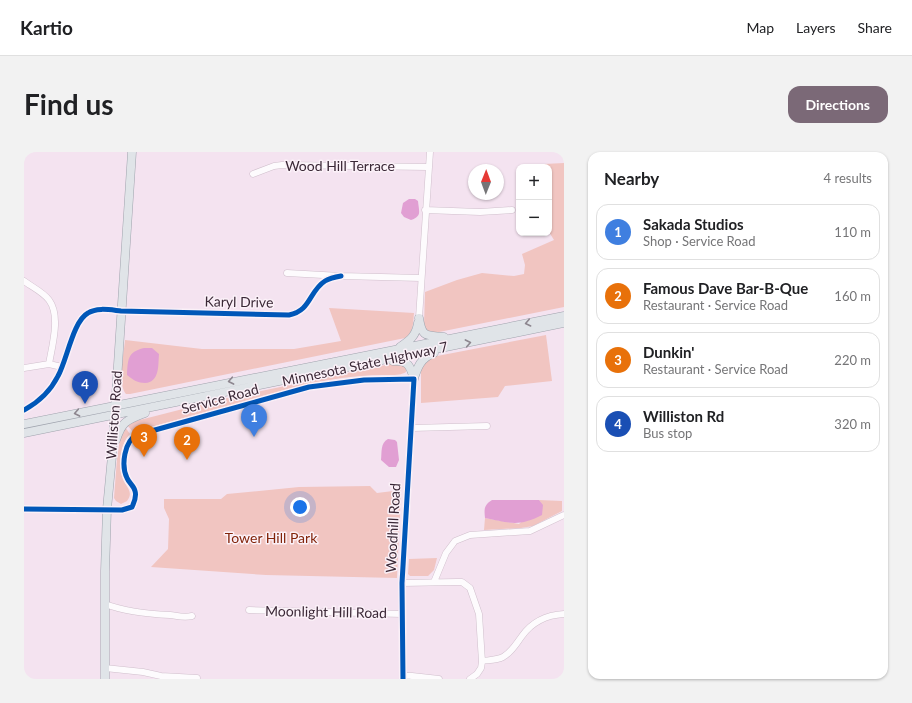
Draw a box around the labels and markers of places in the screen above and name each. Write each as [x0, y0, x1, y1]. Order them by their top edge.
pin: 4 [72, 371, 98, 404]
pin: 1 [241, 404, 267, 437]
pin: 3 [131, 424, 157, 457]
pin: 2 [174, 427, 200, 460]

